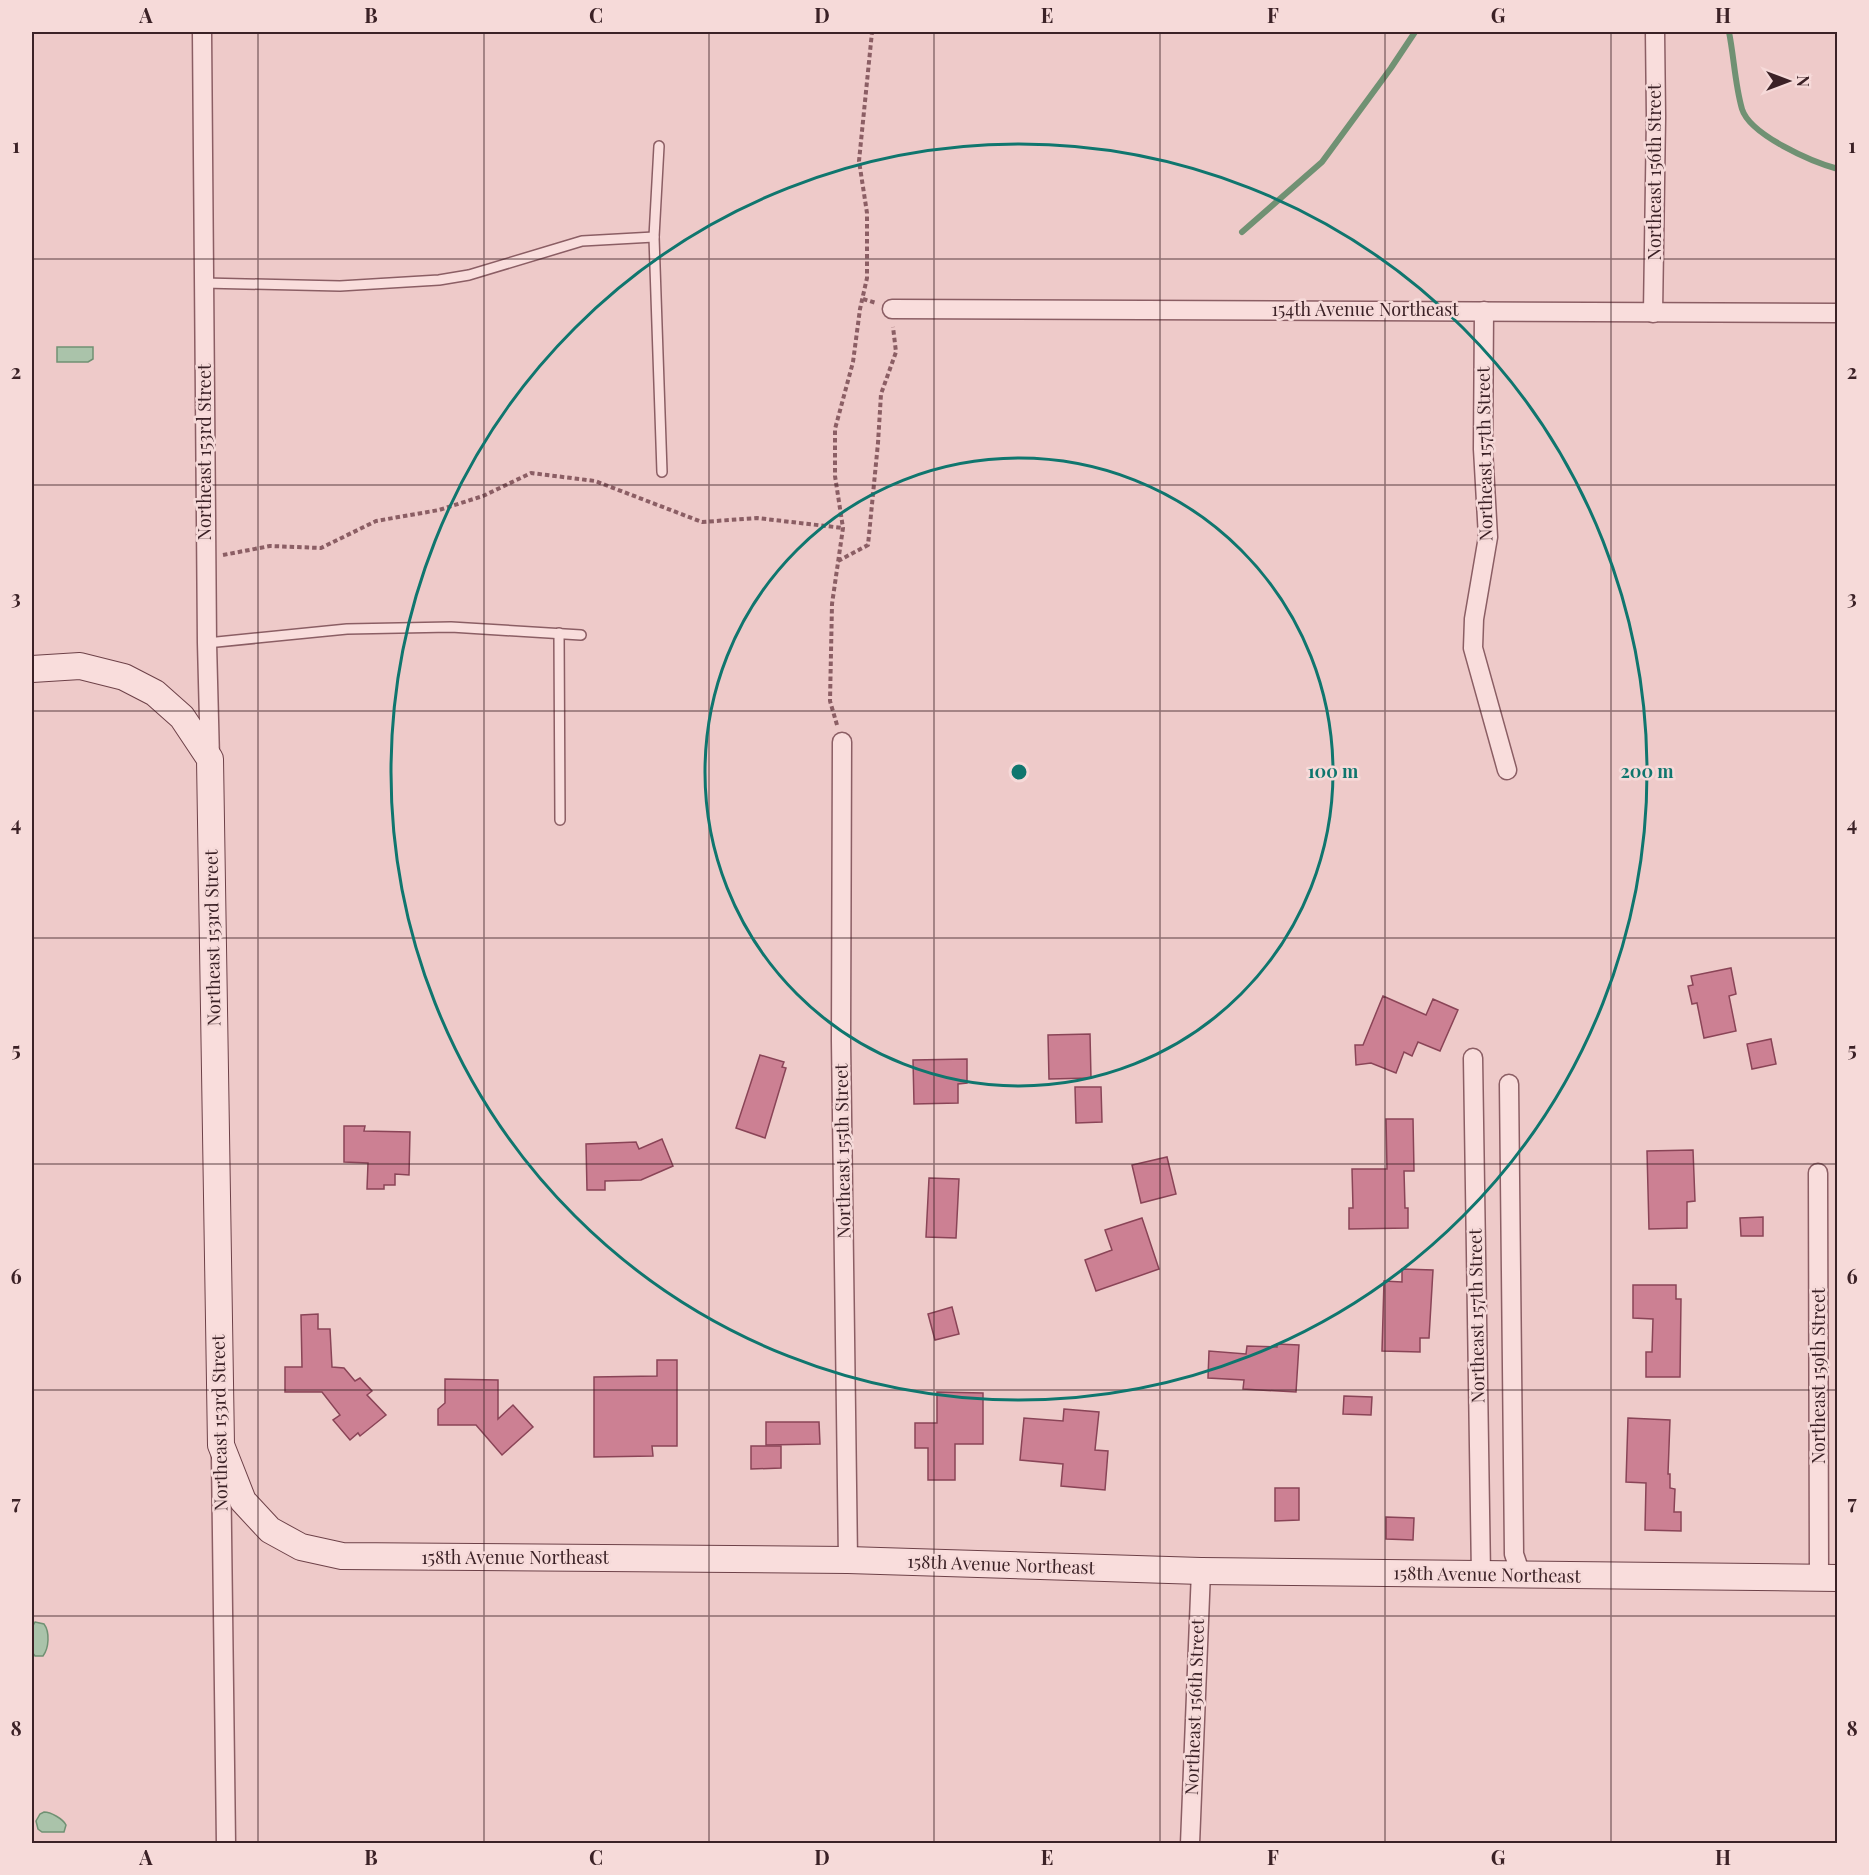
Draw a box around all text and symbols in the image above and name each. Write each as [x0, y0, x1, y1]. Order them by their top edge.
text: A [138, 1, 153, 28]
text: B [364, 1, 378, 28]
text: C [589, 1, 603, 28]
text: D [814, 1, 830, 28]
text: E [1041, 1, 1053, 28]
text: F [1267, 1, 1279, 28]
text: G [1491, 1, 1506, 28]
text: H [1715, 1, 1731, 28]
north arrow [1758, 51, 1818, 111]
text: N [1793, 75, 1814, 87]
street label: Northeast 156th Street [1642, 83, 1666, 260]
text: 1 [12, 131, 20, 158]
text: 1 [1848, 131, 1856, 158]
street label: 154th Avenue Northeast [1271, 297, 1459, 321]
text: 2 [11, 357, 21, 384]
text: 2 [1847, 357, 1857, 384]
street label: Northeast 153rd Street [192, 363, 216, 540]
street label: Northeast 157th Street [1470, 366, 1498, 542]
text: 3 [11, 583, 21, 610]
text: 3 [1847, 583, 1857, 610]
text: 100 m [1308, 759, 1359, 783]
text: 200 m [1620, 759, 1674, 783]
centre of rings [1009, 762, 1029, 782]
text: 4 [11, 809, 21, 836]
text: 4 [1847, 809, 1857, 836]
street label: Northeast 153rd Street [198, 849, 226, 1027]
text: 5 [11, 1035, 21, 1062]
text: 5 [1847, 1035, 1857, 1062]
street label: Northeast 155th Street [828, 1063, 856, 1239]
street label: Northeast 157th Street [1462, 1228, 1490, 1404]
text: 6 [10, 1262, 22, 1289]
text: 6 [1846, 1262, 1858, 1289]
street label: Northeast 159th Street [1806, 1287, 1830, 1464]
street label: Northeast 153rd Street [205, 1334, 233, 1512]
text: 7 [11, 1488, 21, 1515]
text: 7 [1847, 1488, 1857, 1515]
street label: 158th Avenue Northeast [421, 1545, 609, 1569]
street label: 158th Avenue Northeast [907, 1549, 1096, 1579]
street label: 158th Avenue Northeast [1393, 1560, 1582, 1588]
street label: Northeast 156th Street [1179, 1618, 1209, 1796]
text: 8 [10, 1714, 22, 1741]
text: 8 [1846, 1714, 1858, 1741]
text: A [138, 1843, 153, 1870]
text: B [364, 1843, 378, 1870]
text: C [589, 1843, 603, 1870]
text: D [814, 1843, 830, 1870]
text: E [1041, 1843, 1053, 1870]
text: F [1267, 1843, 1279, 1870]
text: G [1491, 1843, 1506, 1870]
text: H [1715, 1843, 1731, 1870]

